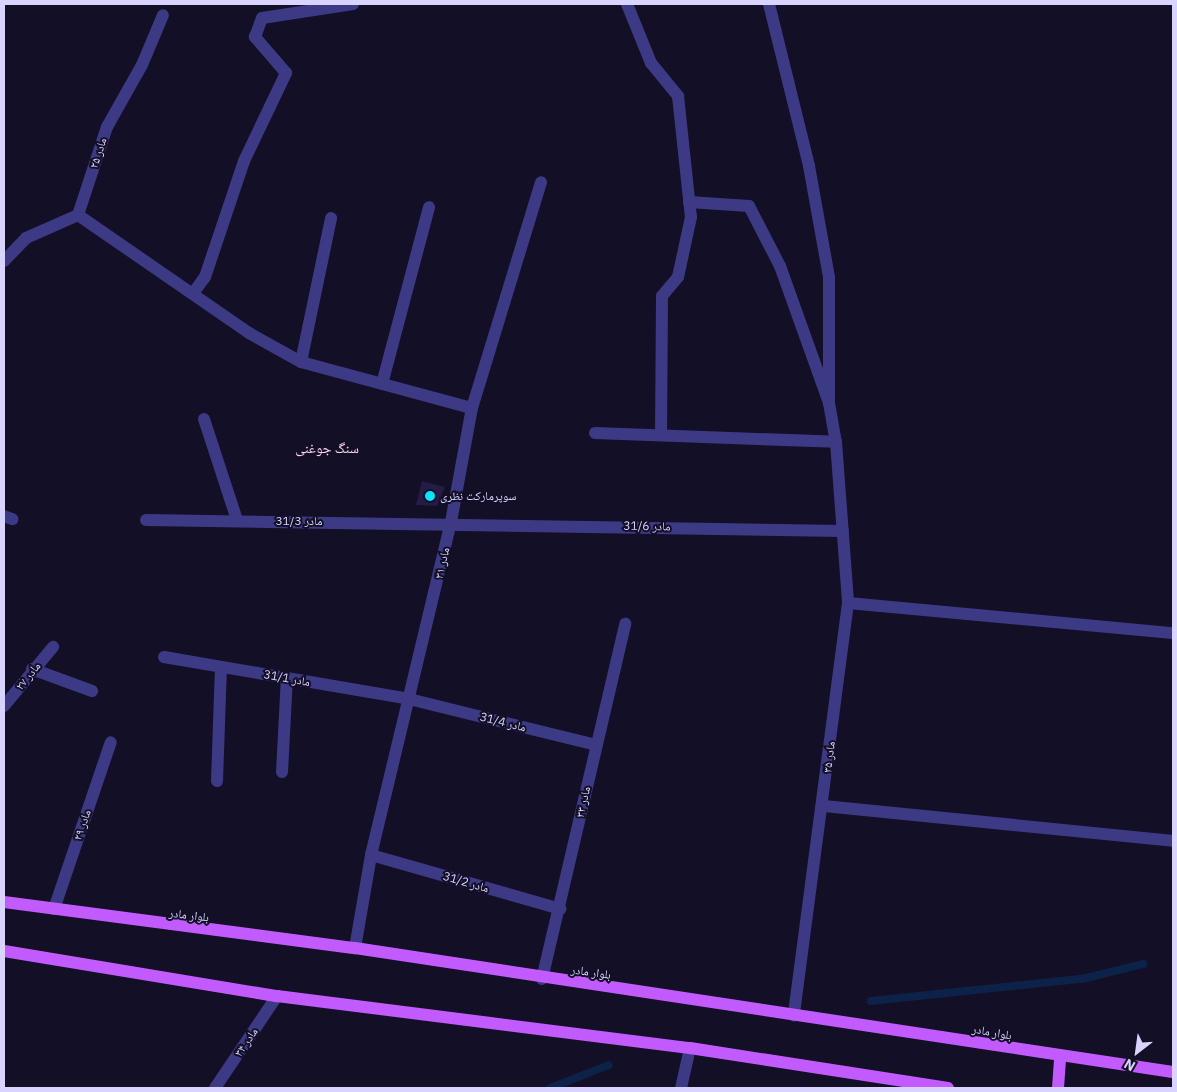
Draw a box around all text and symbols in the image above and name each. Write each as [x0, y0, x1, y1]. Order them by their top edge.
street label: مادر ۲۵ [86, 136, 110, 170]
district label: سنگ جوغنی [295, 440, 359, 456]
place label: سوپرمارکت نظری [440, 489, 516, 503]
marker: سوپرمارکت نظری [424, 490, 436, 502]
street label: مادر 31/3 [275, 514, 323, 528]
street label: مادر 31/6 [623, 518, 671, 534]
street label: مادر ۳۱ [431, 546, 453, 580]
street label: مادر ۲۷ [12, 659, 44, 693]
street label: مادر 31/1 [263, 667, 311, 689]
street label: مادر 31/4 [478, 709, 528, 735]
street label: مادر ۳۵ [820, 740, 838, 774]
street label: مادر ۳۳ [573, 785, 593, 819]
street label: مادر ۲۹ [70, 808, 94, 842]
street label: مادر 31/2 [441, 869, 491, 895]
street label: بلوار مادر [168, 905, 210, 925]
street label: بلوار مادر [570, 962, 612, 982]
street label: بلوار مادر [971, 1021, 1013, 1043]
street label: مادر ۳۴ [231, 1025, 261, 1059]
north arrow [1112, 1027, 1162, 1077]
text: N [1121, 1055, 1138, 1075]

